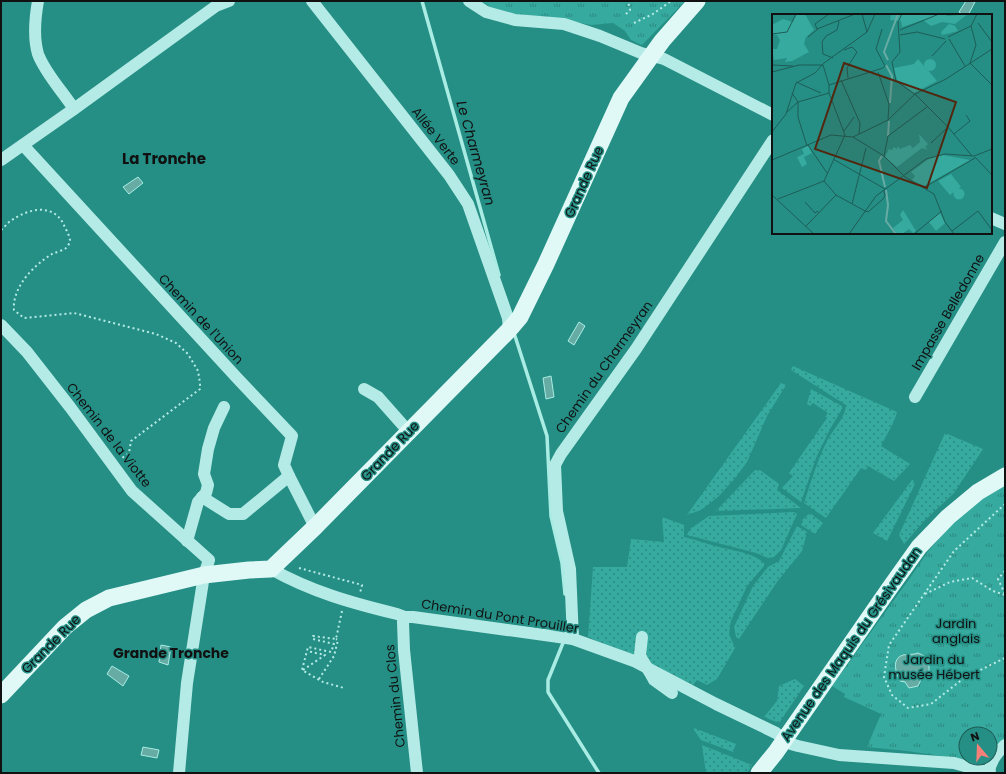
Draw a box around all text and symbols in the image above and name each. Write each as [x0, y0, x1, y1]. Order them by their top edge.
inset map [772, 14, 992, 234]
water label: Le Charmeyran [452, 98, 501, 208]
street label: Allée Verte [407, 103, 465, 169]
street label: Grande Rue [560, 143, 608, 221]
district label: La Tronche [122, 148, 206, 169]
street label: Impasse Belledonne [907, 250, 989, 374]
street label: Chemin de l'Union [154, 270, 248, 368]
street label: Chemin du Charmeyran [551, 297, 657, 437]
street label: Chemin de la Viotte [62, 379, 156, 491]
street label: Grande Rue [357, 417, 423, 485]
street label: Avenue des Maquis du Grésivaudan [776, 543, 926, 745]
street label: Chemin du Pont Prouiller [420, 594, 580, 638]
street label: Grande Rue [17, 610, 85, 678]
park label: Jardin anglais [932, 614, 980, 648]
district label: Grande Tronche [113, 643, 229, 663]
street label: Chemin du Clos [380, 643, 410, 749]
park label: Jardin du musée Hébert [888, 650, 980, 684]
north arrow [958, 726, 998, 766]
text: N [968, 728, 981, 745]

